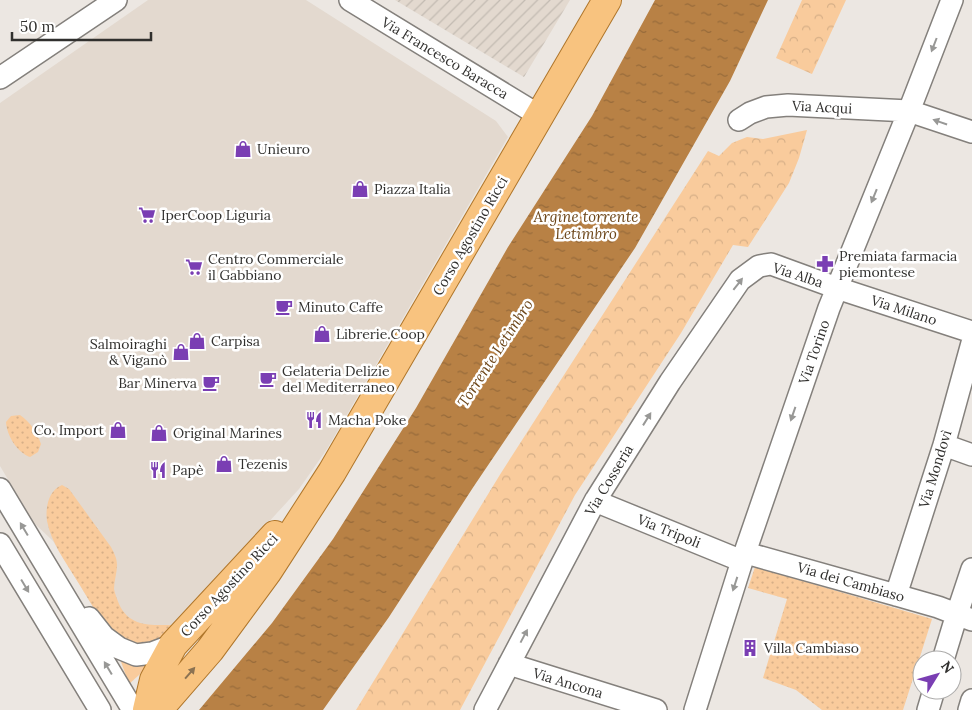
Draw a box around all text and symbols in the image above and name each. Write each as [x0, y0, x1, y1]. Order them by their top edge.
scale bar [12, 10, 151, 42]
street label: Via Francesco Baracca [377, 12, 512, 103]
text: 50 m [20, 17, 55, 36]
one-way arrow [930, 38, 937, 53]
street label: Via Acqui [790, 96, 853, 118]
one-way arrow [933, 117, 948, 125]
shop icon: Unieuro [233, 139, 253, 159]
place label: Unieuro [257, 140, 310, 158]
street label: Corso Agostino Ricci [429, 173, 512, 299]
shop icon: Piazza Italia [350, 179, 370, 199]
place label: Piazza Italia [374, 180, 451, 198]
one-way arrow [870, 189, 877, 204]
supermarket icon: IperCoop Liguria [137, 205, 157, 225]
place label: IperCoop Liguria [161, 206, 271, 224]
water label: Argine torrente Letimbro [533, 207, 638, 243]
place label: Premiata farmacia piemontese [839, 247, 957, 281]
place label: Centro Commerciale il Gabbiano [208, 250, 344, 284]
pharmacy icon: Premiata farmacia piemontese [815, 254, 835, 274]
supermarket icon: Centro Commerciale il Gabbiano [184, 257, 204, 277]
street label: Via Alba [770, 258, 825, 292]
one-way arrow [733, 277, 743, 291]
street label: Via Milano [868, 291, 939, 329]
water label: Torrente Letimbro [453, 295, 537, 410]
cafe icon: Minuto Caffe [274, 297, 294, 317]
place label: Minuto Caffe [298, 298, 383, 316]
street label: Via Torino [794, 317, 833, 388]
shop icon: Librerie.Coop [312, 324, 332, 344]
place label: Librerie.Coop [336, 325, 425, 343]
shop icon: Carpisa [187, 331, 207, 351]
place label: Carpisa [211, 332, 260, 350]
place label: Salmoiraghi & Viganò [90, 335, 167, 369]
shop icon: Salmoiraghi & Viganò [171, 342, 191, 362]
place label: Gelateria Delizie del Mediterraneo [282, 362, 395, 396]
cafe icon: Gelateria Delizie del Mediterraneo [258, 369, 278, 389]
cafe icon: Bar Minerva [201, 373, 221, 393]
place label: Bar Minerva [118, 374, 197, 392]
one-way arrow [788, 407, 796, 422]
restaurant icon: Macha Poke [304, 410, 324, 430]
place label: Macha Poke [328, 411, 407, 429]
one-way arrow [642, 412, 652, 425]
shop icon: Co. Import [108, 420, 128, 440]
place label: Co. Import [34, 421, 105, 439]
shop icon: Original Marines [149, 423, 169, 443]
place label: Original Marines [173, 424, 282, 442]
street label: Via Mondovì [914, 428, 955, 511]
street label: Via Cosseria [580, 441, 637, 520]
shop icon: Tezenis [214, 454, 234, 474]
place label: Tezenis [238, 455, 287, 473]
restaurant icon: Papè [148, 460, 168, 480]
place label: Papè [172, 461, 204, 479]
street label: Via Tripoli [634, 510, 703, 552]
one-way arrow [19, 523, 28, 536]
street label: Corso Agostino Ricci [176, 530, 282, 640]
street label: Via dei Cambiaso [794, 558, 907, 606]
one-way arrow [730, 577, 738, 592]
one-way arrow [21, 579, 30, 592]
one-way arrow [519, 629, 528, 643]
building icon: Villa Cambiaso [740, 638, 760, 658]
place label: Villa Cambiaso [763, 639, 859, 657]
north arrow [912, 650, 962, 700]
text: N [937, 657, 958, 677]
one-way arrow [103, 662, 112, 675]
street label: Via Ancona [530, 664, 605, 702]
one-way arrow [184, 667, 195, 680]

